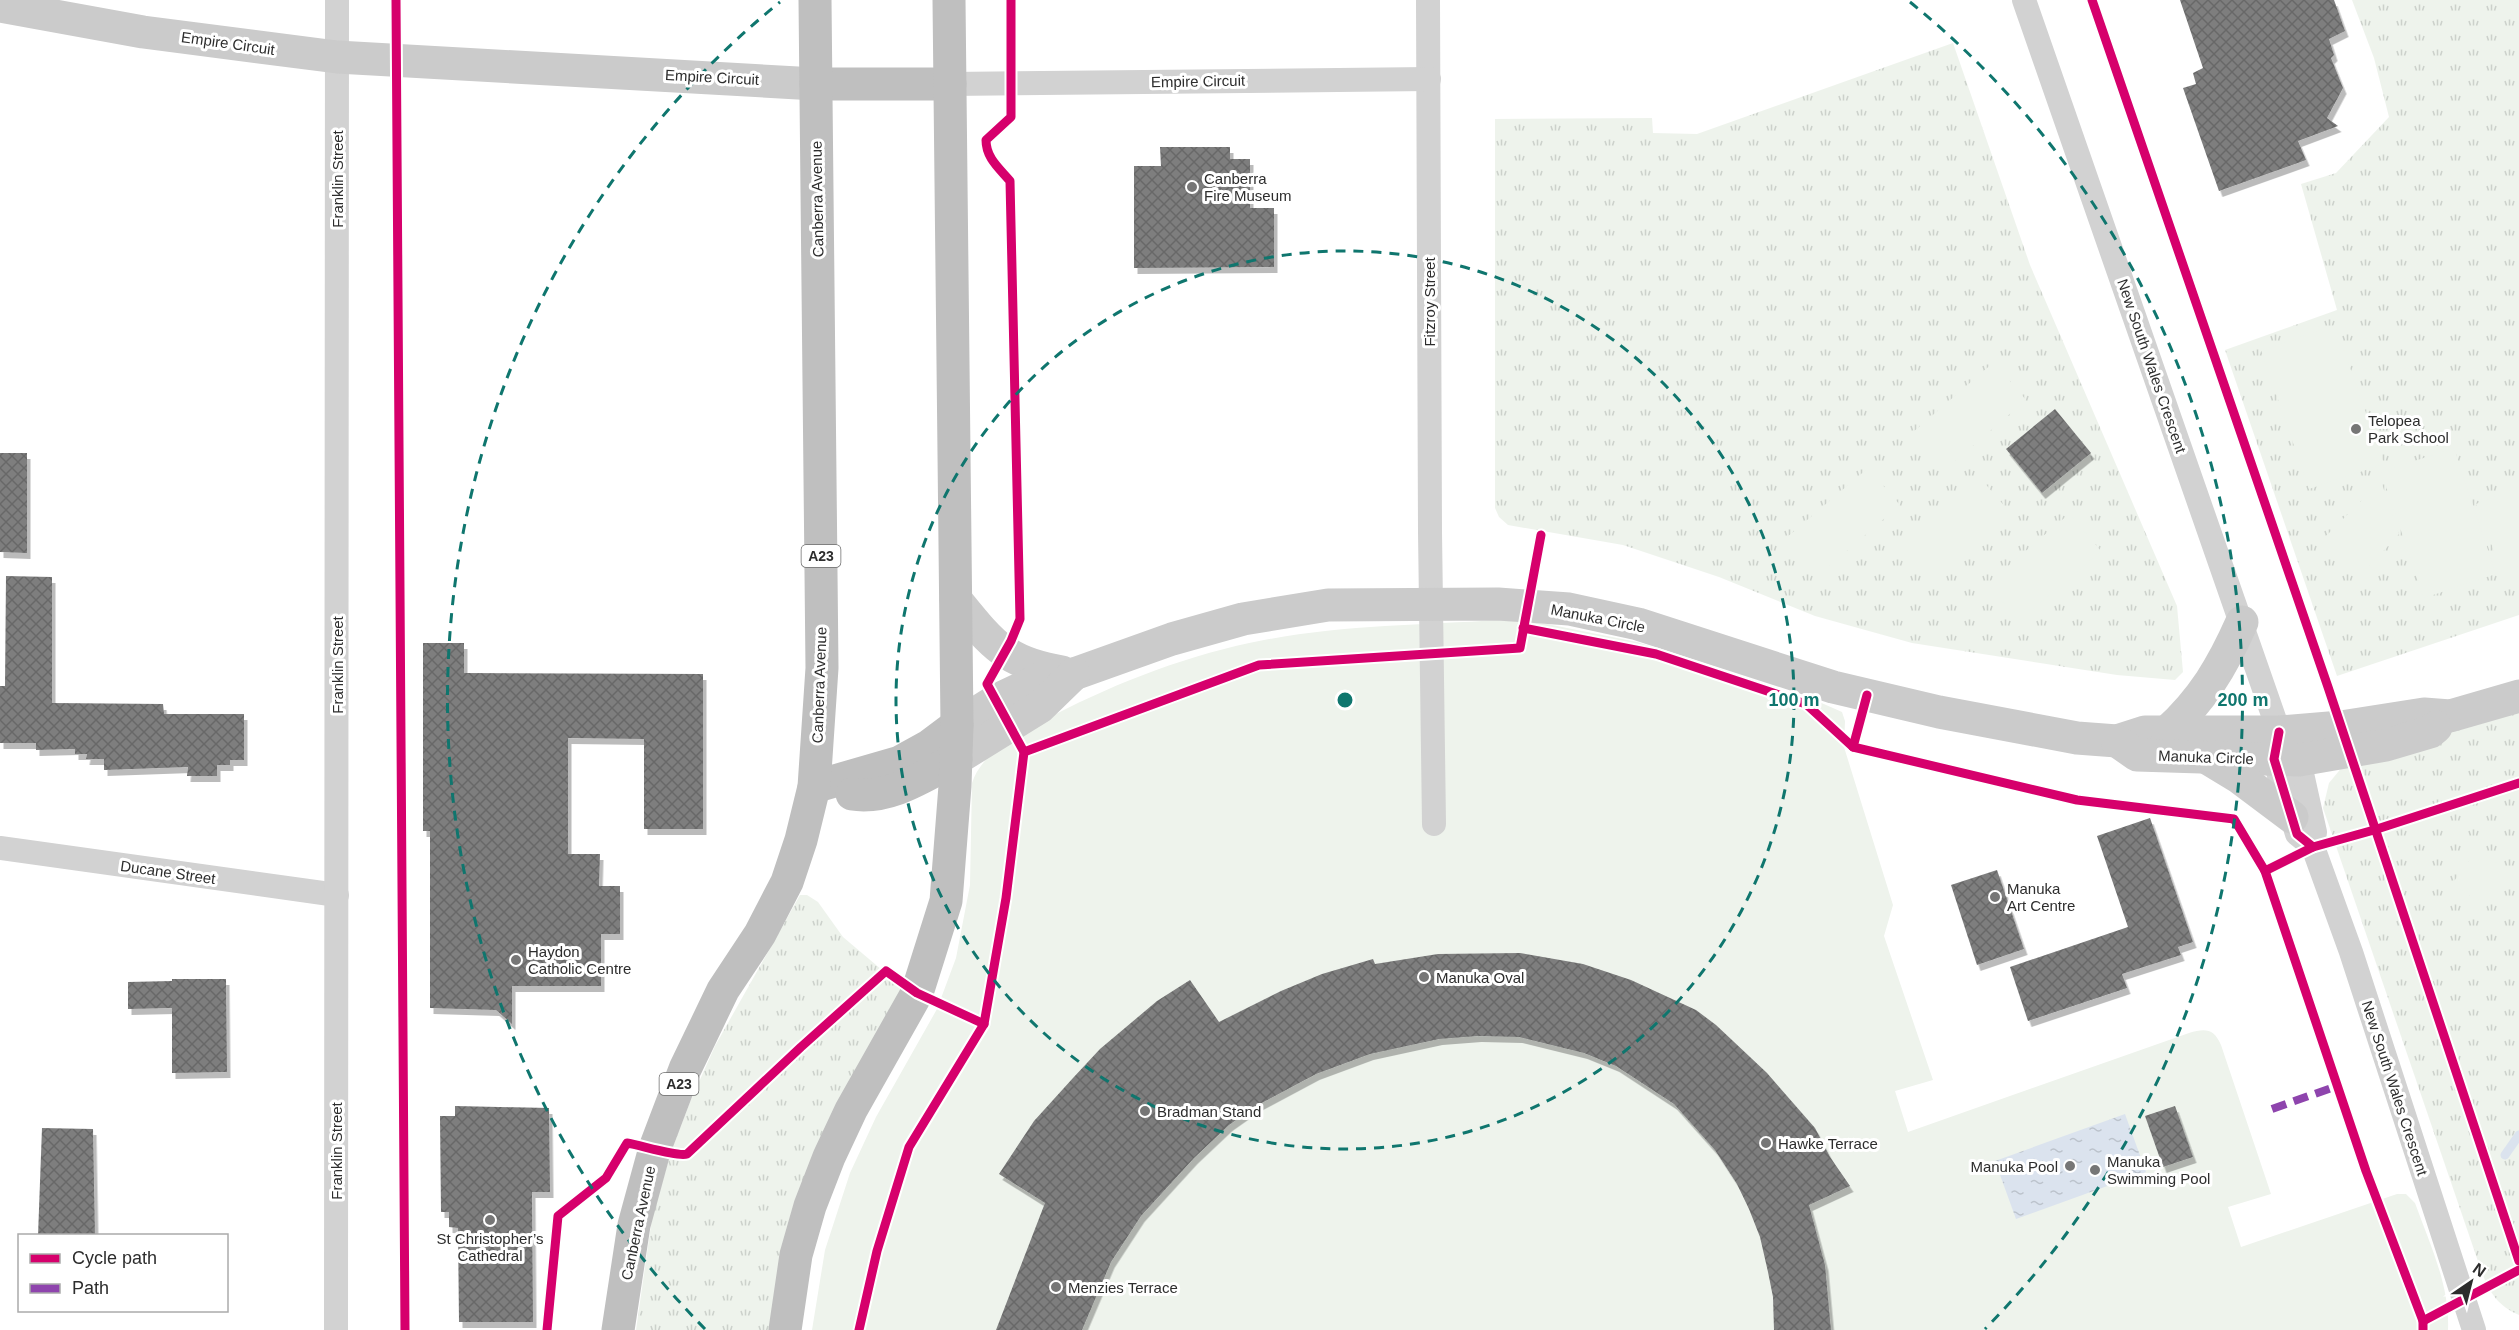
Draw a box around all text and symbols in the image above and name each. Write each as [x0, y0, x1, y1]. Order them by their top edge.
street label: Empire Circuit [180, 28, 277, 58]
street label: Empire Circuit [665, 66, 760, 88]
street label: Empire Circuit [1151, 72, 1246, 90]
street label: Franklin Street [329, 129, 346, 228]
street label: Canberra Avenue [807, 141, 827, 257]
place label: Canberra Fire Museum [1204, 170, 1292, 204]
marker: Canberra Fire Museum [1185, 180, 1199, 194]
street label: Fitzroy Street [1421, 257, 1438, 347]
street label: New South Wales Crescent [2114, 277, 2190, 456]
place label: Telopea Park School [2368, 412, 2449, 446]
marker: Telopea Park School [2349, 422, 2363, 436]
road number: A23 [802, 545, 840, 567]
street label: Manuka Circle [1549, 601, 1647, 635]
street label: Franklin Street [329, 615, 346, 714]
street label: Canberra Avenue [808, 626, 830, 744]
centre of rings [1335, 690, 1355, 710]
text: 100 m [1768, 690, 1820, 710]
text: 200 m [2217, 690, 2269, 710]
street label: Manuka Circle [2158, 747, 2254, 767]
street label: Ducane Street [119, 857, 217, 887]
place label: Manuka Art Centre [2007, 880, 2075, 914]
marker: Manuka Art Centre [1988, 890, 2002, 904]
place label: Haydon Catholic Centre [528, 943, 631, 977]
marker: Haydon Catholic Centre [509, 953, 523, 967]
place label: Manuka Oval [1436, 969, 1524, 986]
marker: Manuka Oval [1417, 970, 1431, 984]
street label: New South Wales Crescent [2359, 998, 2432, 1178]
road number: A23 [660, 1073, 698, 1095]
street label: Franklin Street [328, 1101, 345, 1200]
place label: Bradman Stand [1157, 1103, 1261, 1120]
marker: Bradman Stand [1138, 1104, 1152, 1118]
place label: Hawke Terrace [1778, 1135, 1878, 1152]
marker: Hawke Terrace [1759, 1136, 1773, 1150]
place label: Manuka Swimming Pool [2107, 1153, 2210, 1187]
place label: Manuka Pool [1970, 1158, 2058, 1175]
marker: Manuka Pool [2063, 1159, 2077, 1173]
marker: Manuka Swimming Pool [2088, 1163, 2102, 1177]
street label: Canberra Avenue [618, 1164, 658, 1282]
marker: St Christopher’s Cathedral [483, 1213, 497, 1227]
place label: St Christopher’s Cathedral [437, 1230, 544, 1264]
legend [18, 1234, 228, 1312]
text: Cycle path [72, 1248, 157, 1268]
north arrow [2441, 1252, 2501, 1312]
text: N [2470, 1260, 2489, 1280]
text: Path [72, 1278, 109, 1298]
place label: Menzies Terrace [1068, 1279, 1178, 1296]
marker: Menzies Terrace [1049, 1280, 1063, 1294]

